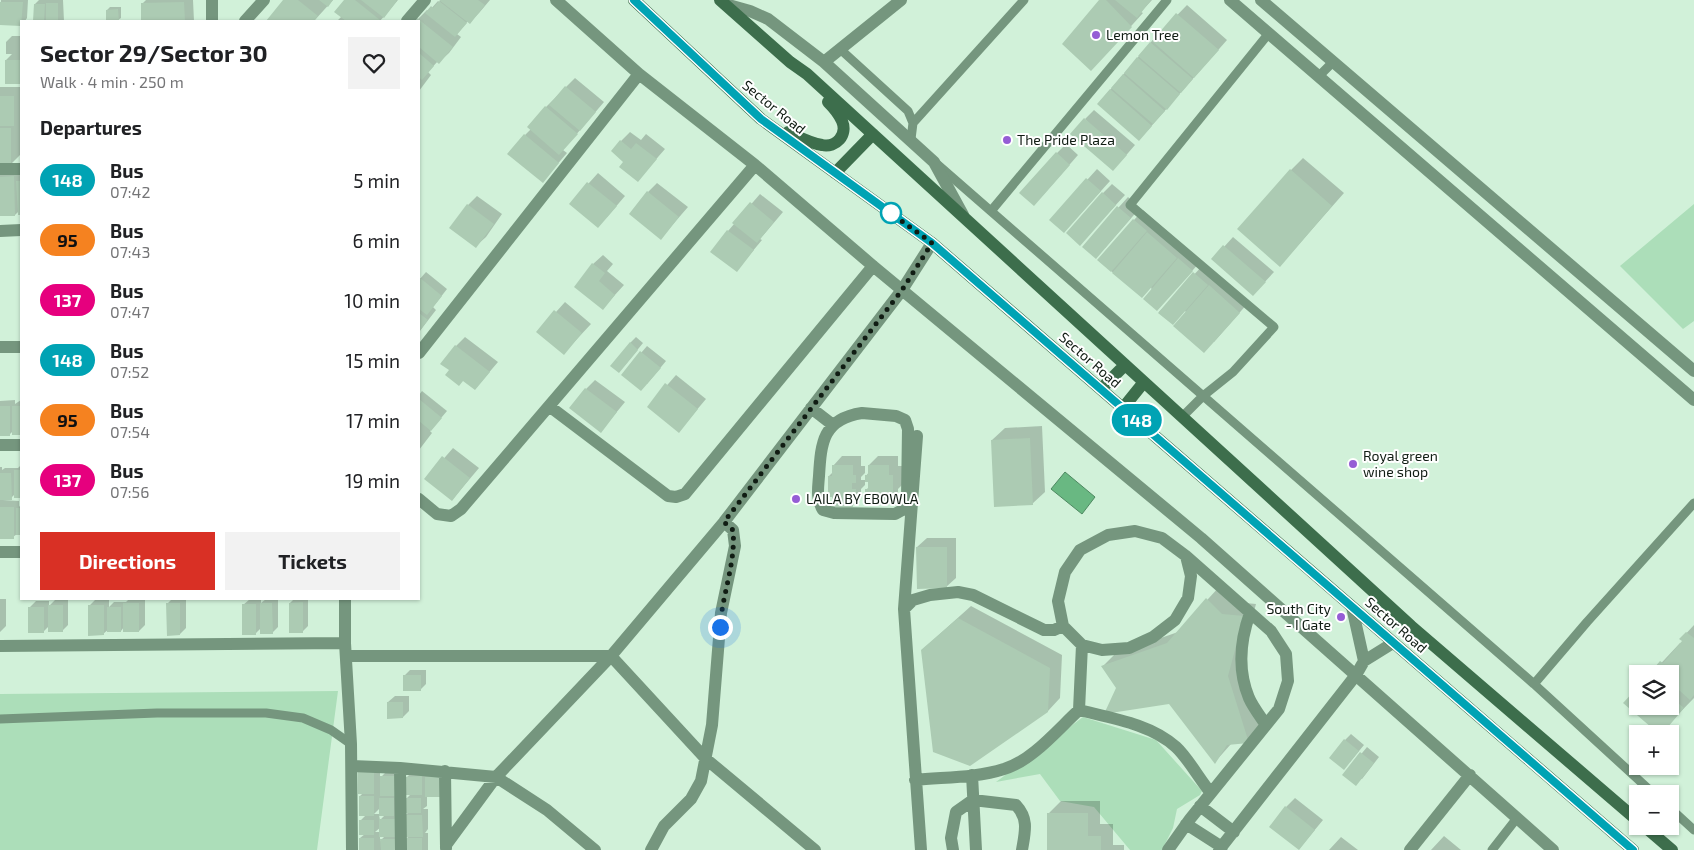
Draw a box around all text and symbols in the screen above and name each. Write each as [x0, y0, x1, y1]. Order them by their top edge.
place label: Lemon Tree [1106, 26, 1179, 43]
marker: Lemon Tree [1090, 29, 1102, 41]
button: heart [348, 37, 400, 89]
text: Sector 29/Sector 30 [40, 38, 268, 67]
text: Walk · 4 min · 250 m [40, 72, 184, 91]
street label: Sector Road [739, 76, 809, 137]
text: Departures [40, 116, 142, 139]
place label: The Pride Plaza [1017, 131, 1115, 148]
marker: The Pride Plaza [1001, 134, 1013, 146]
text: Bus [110, 159, 144, 182]
text: 148 [52, 169, 83, 191]
text: 5 min [353, 169, 400, 192]
text: 07:42 [110, 182, 150, 201]
unlabelled marker [880, 202, 902, 224]
text: Bus [110, 219, 144, 242]
text: 95 [57, 229, 78, 251]
text: 6 min [352, 229, 400, 252]
text: 07:43 [110, 242, 150, 261]
text: Bus [110, 279, 144, 302]
text: 137 [54, 289, 81, 311]
text: 10 min [344, 289, 400, 312]
text: 07:47 [110, 302, 150, 321]
street label: Sector Road [1056, 328, 1125, 391]
text: Bus [110, 339, 144, 362]
text: 148 [52, 349, 83, 371]
text: 15 min [346, 349, 400, 372]
text: 07:52 [110, 362, 149, 381]
text: Bus [110, 399, 144, 422]
line badge: 148 [1108, 404, 1166, 436]
text: 95 [57, 409, 78, 431]
text: 17 min [346, 409, 400, 432]
text: 148 [1122, 409, 1152, 431]
text: 07:54 [110, 422, 150, 441]
place label: Royal green wine shop [1363, 447, 1438, 480]
marker: Royal green wine shop [1347, 458, 1359, 470]
text: Bus [110, 459, 144, 482]
text: 137 [54, 469, 81, 491]
text: 19 min [345, 469, 400, 492]
text: 07:56 [110, 482, 149, 501]
place label: LAILA BY EBOWLA [806, 490, 919, 507]
marker: LAILA BY EBOWLA [790, 493, 802, 505]
button: Directions [40, 532, 215, 590]
button: Tickets [225, 532, 400, 590]
street label: Sector Road [1362, 593, 1431, 656]
place label: South City - I Gate [1266, 600, 1332, 633]
marker: South City - I Gate [1335, 611, 1347, 623]
your location [708, 615, 733, 640]
map controls [1629, 665, 1679, 835]
button: layers [1629, 665, 1679, 715]
button: + [1629, 725, 1679, 775]
button: − [1629, 785, 1679, 835]

